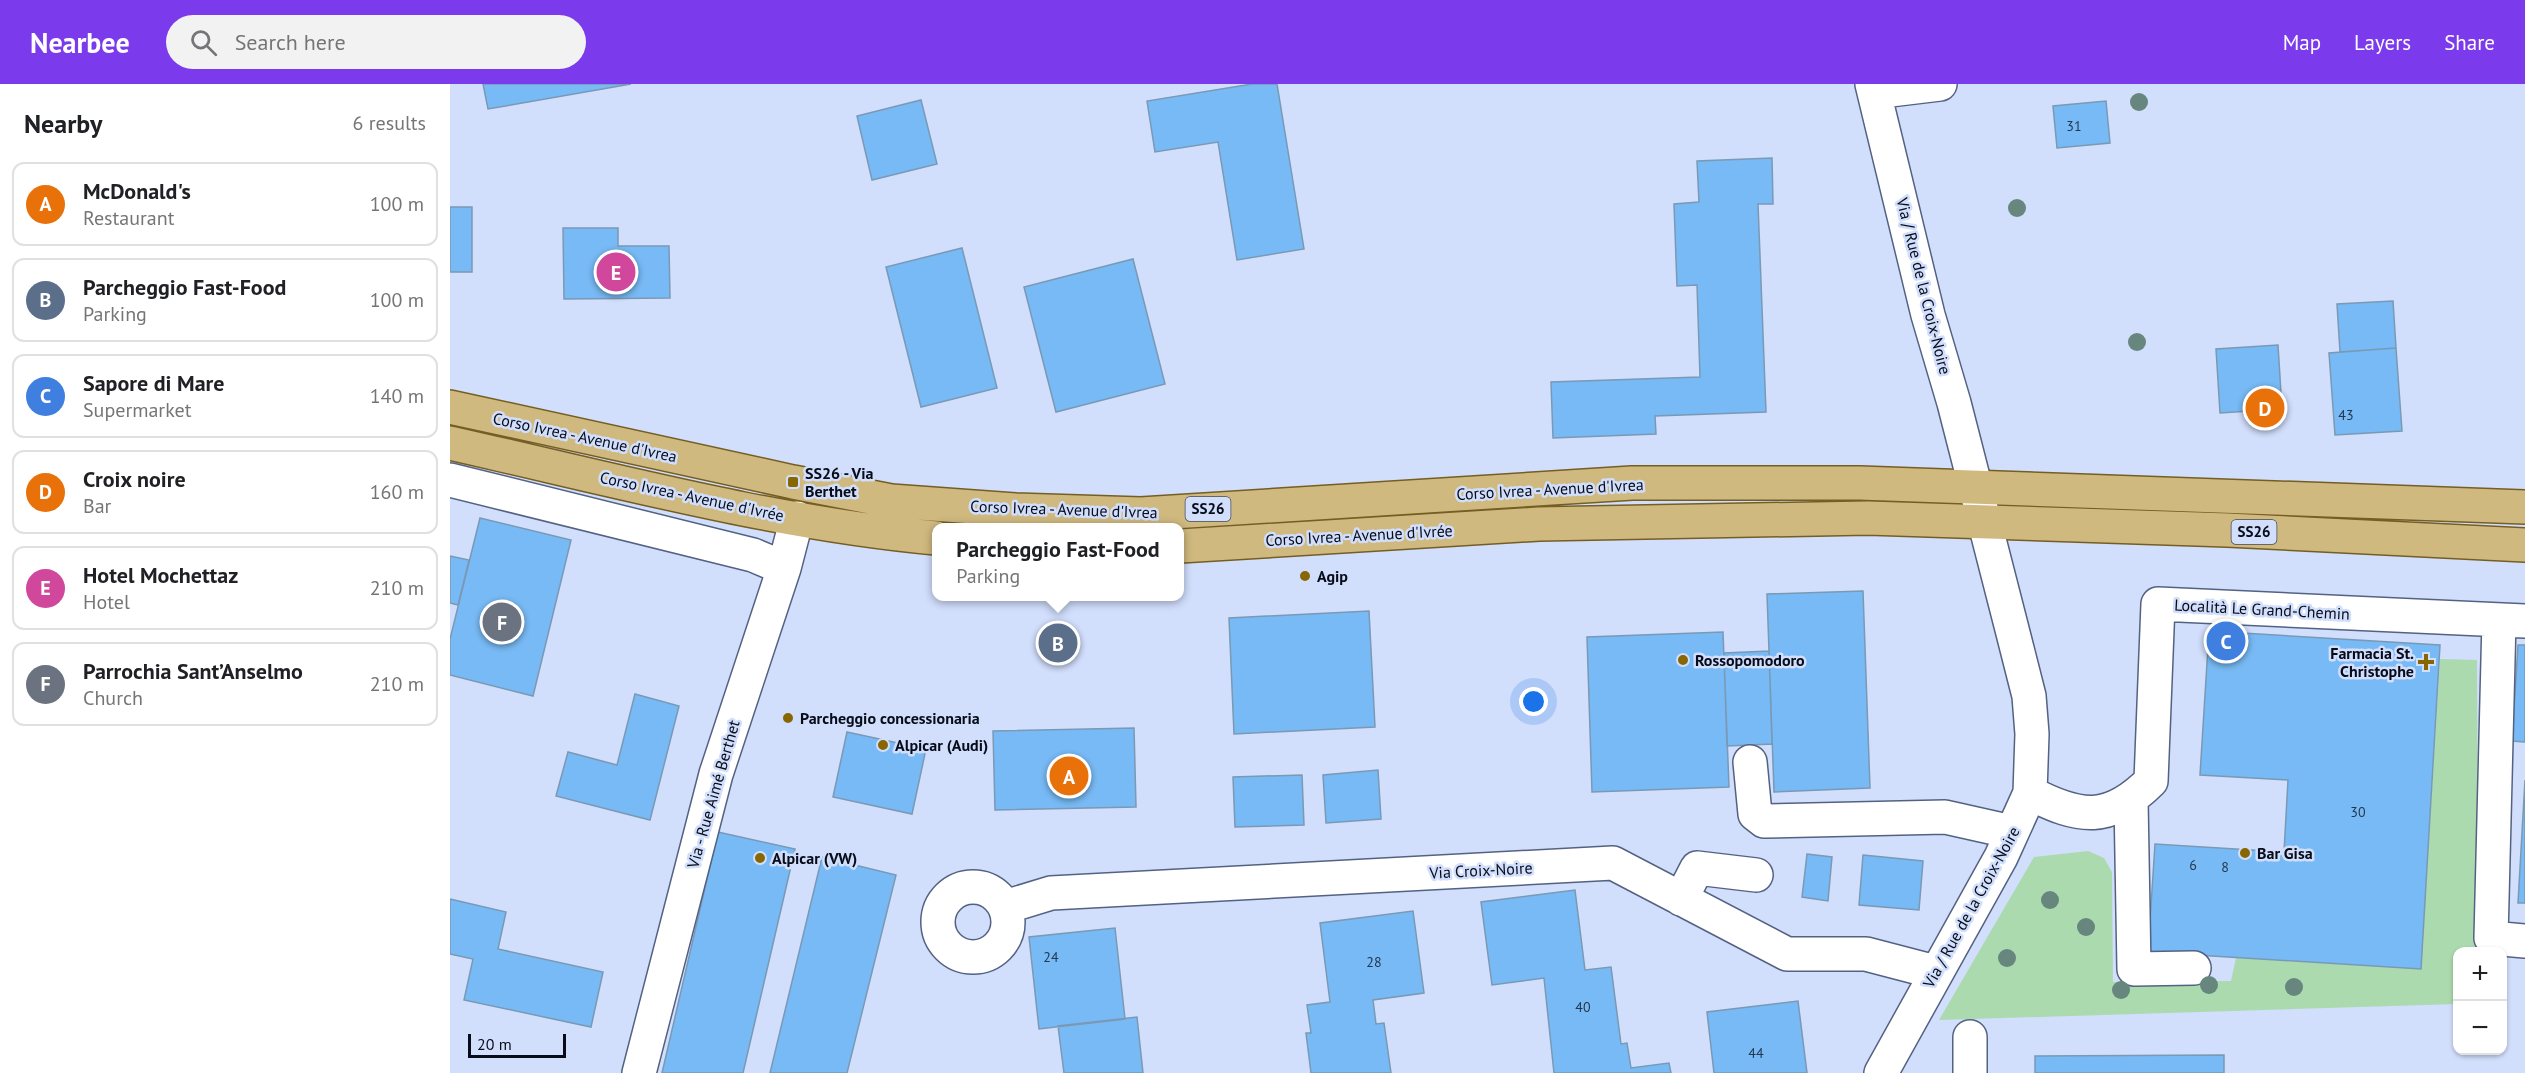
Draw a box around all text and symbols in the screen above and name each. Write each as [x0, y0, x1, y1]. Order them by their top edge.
search box [166, 15, 586, 69]
text: Nearbee [30, 24, 130, 61]
icon: search [187, 26, 220, 59]
text: Search here [235, 28, 346, 56]
text: Map [2283, 29, 2321, 56]
text: Layers [2354, 29, 2411, 56]
text: Share [2444, 29, 2495, 56]
text: Nearby [24, 107, 102, 140]
text: 6 results [353, 110, 426, 136]
house number: 31 [2066, 117, 2082, 135]
text: McDonald's [83, 177, 191, 205]
text: A [39, 191, 52, 217]
text: 100 m [370, 191, 424, 217]
street label: Via / Rue de la Croix-Noire [1892, 195, 1956, 376]
text: Restaurant [83, 205, 174, 231]
pin: E [596, 250, 636, 294]
text: Parcheggio Fast-Food [83, 273, 286, 301]
text: B [40, 287, 51, 313]
text: 100 m [370, 287, 424, 313]
text: Parking [83, 301, 147, 327]
text: Sapore di Mare [83, 369, 224, 397]
text: C [40, 383, 51, 409]
text: 140 m [370, 383, 424, 409]
pin: D [2246, 386, 2284, 430]
text: Supermarket [83, 397, 191, 423]
house number: 43 [2338, 406, 2354, 424]
street label: Corso Ivrea - Avenue d'Ivrea [491, 408, 679, 466]
place label: SS26 - Via Berthet [805, 463, 873, 501]
text: Croix noire [83, 465, 186, 493]
street label: Corso Ivrea - Avenue d'Ivrée [598, 467, 786, 525]
street label: Corso Ivrea - Avenue d'Ivrea [1456, 474, 1644, 504]
marker: SS26 - Via Berthet [786, 475, 800, 489]
text: D [39, 479, 52, 505]
text: 160 m [370, 479, 424, 505]
text: Bar [83, 493, 111, 519]
street label: Corso Ivrea - Avenue d'Ivrea [970, 496, 1158, 522]
road number: SS26 [1186, 497, 1230, 521]
street label: Corso Ivrea - Avenue d'Ivrée [1265, 520, 1453, 550]
road number: SS26 [2232, 520, 2276, 544]
popup [932, 523, 1184, 601]
text: Parcheggio Fast-Food [956, 535, 1160, 563]
text: Hotel Mochettaz [83, 561, 238, 589]
text: Parking [956, 563, 1020, 589]
place label: Agip [1317, 566, 1348, 586]
marker: Agip [1298, 569, 1312, 583]
text: E [40, 575, 51, 601]
text: 210 m [370, 575, 424, 601]
text: Hotel [83, 589, 130, 615]
street label: Località Le Grand-Chemin [2174, 594, 2350, 624]
pin: F [482, 600, 522, 644]
pin: C [2206, 618, 2246, 664]
pin: B [1038, 620, 1078, 666]
place label: Farmacia St. Christophe [2330, 643, 2414, 681]
place label: Rossopomodoro [1695, 650, 1805, 670]
marker: Rossopomodoro [1676, 653, 1690, 667]
marker: Farmacia St. Christophe [2419, 655, 2433, 669]
text: Parrochia Sant’Anselmo [83, 657, 303, 685]
text: F [40, 671, 51, 697]
text: 210 m [370, 671, 424, 697]
text: Church [83, 685, 143, 711]
your location [1519, 687, 1548, 716]
place label: Parcheggio concessionaria [800, 708, 980, 728]
marker: Parcheggio concessionaria [781, 711, 795, 725]
street label: Via - Rue Aimé Berthet [682, 717, 744, 871]
place label: Alpicar (Audi) [895, 735, 988, 755]
marker: Alpicar (Audi) [876, 738, 890, 752]
pin: A [1050, 754, 1088, 798]
house number: 30 [2350, 803, 2366, 821]
street label: Via / Rue de la Croix-Noire [1918, 823, 2024, 992]
place label: Bar Gisa [2257, 843, 2313, 863]
marker: Bar Gisa [2238, 846, 2252, 860]
place label: Alpicar (VW) [772, 848, 857, 868]
marker: Alpicar (VW) [753, 851, 767, 865]
house number: 6 [2189, 856, 2197, 874]
street label: Via Croix-Noire [1428, 857, 1533, 883]
house number: 8 [2221, 858, 2229, 876]
map controls [2453, 947, 2507, 1055]
button: + [2453, 947, 2507, 1001]
house number: 24 [1043, 948, 1059, 966]
house number: 28 [1366, 953, 1382, 971]
house number: 40 [1575, 998, 1591, 1016]
button: − [2453, 1001, 2507, 1055]
scale bar [468, 1031, 566, 1058]
text: 20 m [477, 1034, 512, 1054]
house number: 44 [1748, 1044, 1764, 1062]

